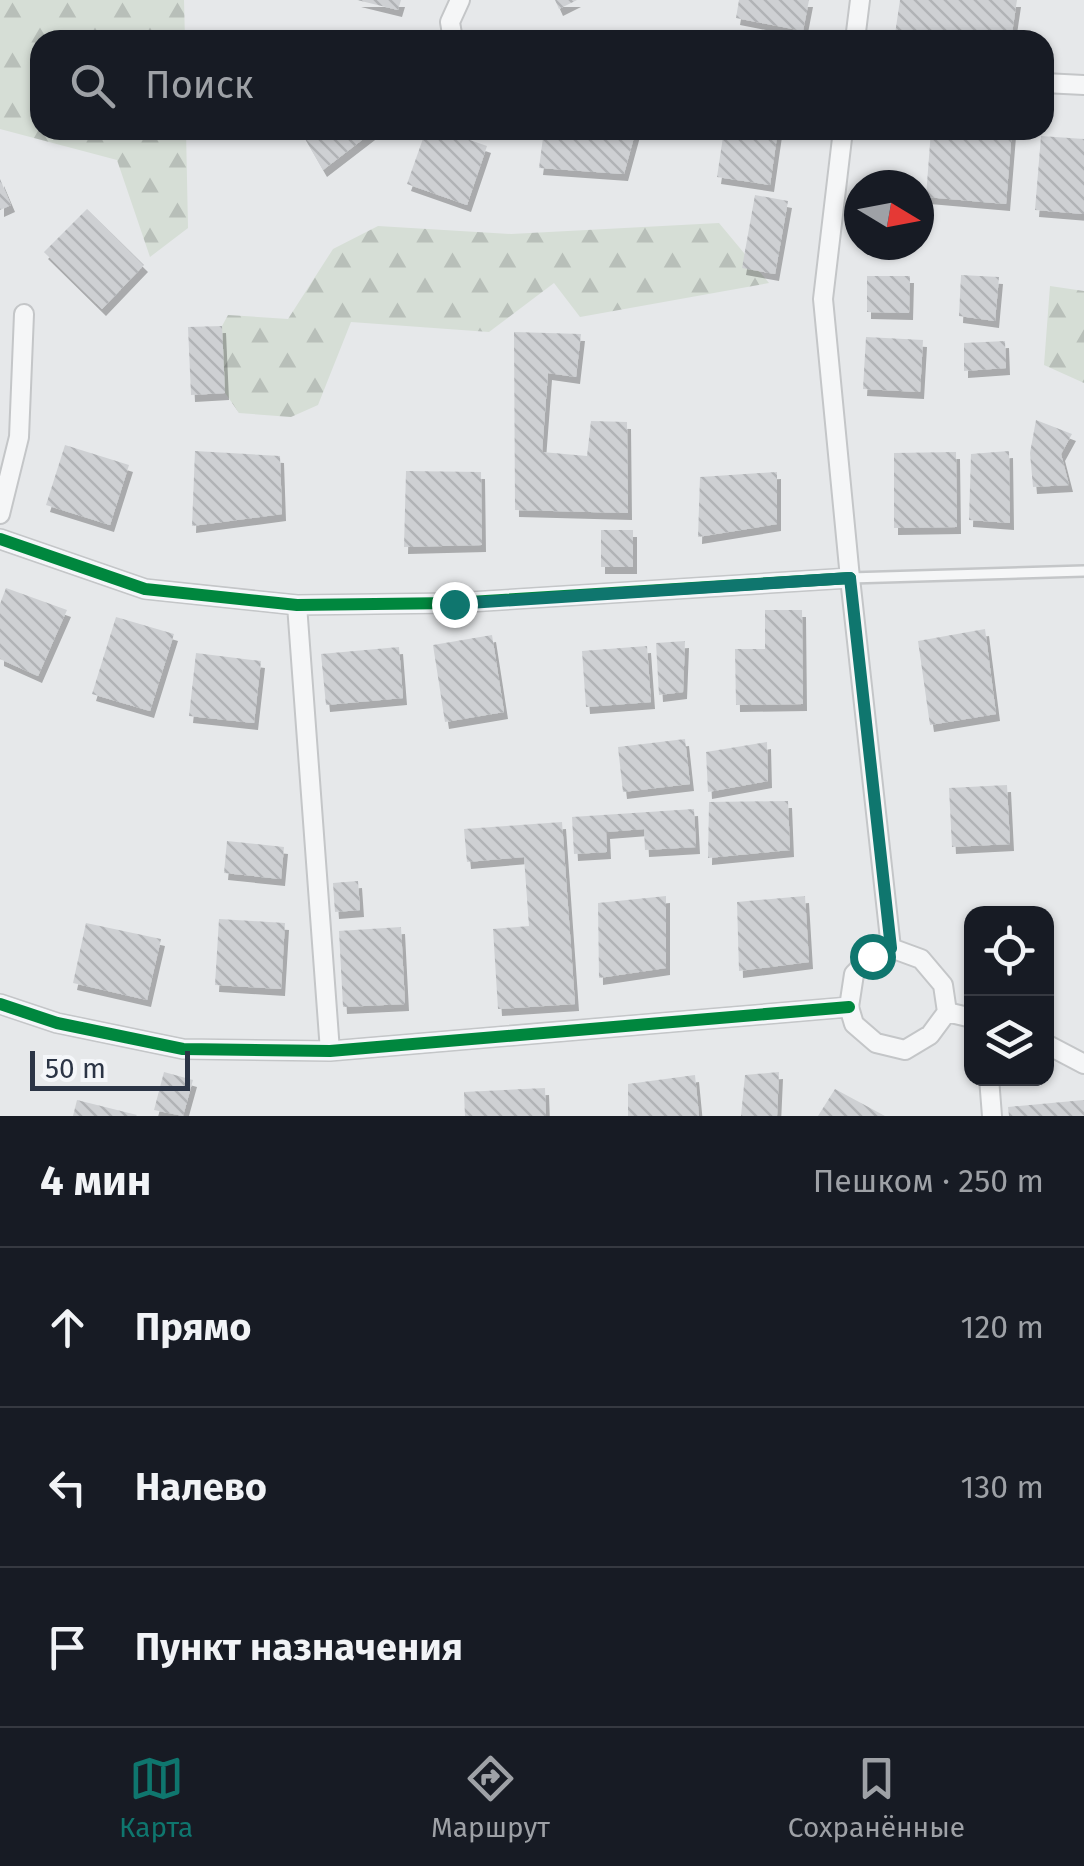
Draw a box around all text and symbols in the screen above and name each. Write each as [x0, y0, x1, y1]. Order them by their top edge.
search box [30, 30, 1054, 140]
icon: search [65, 58, 120, 113]
text: Поиск [145, 62, 254, 108]
north arrow [844, 170, 934, 260]
route end [432, 582, 478, 628]
map controls [964, 906, 1054, 1086]
button: locate [964, 906, 1054, 996]
route start [850, 934, 896, 980]
button: layers [964, 996, 1054, 1086]
scale bar [30, 1046, 190, 1090]
text: 50 m [45, 1052, 106, 1085]
text: 4 мин [40, 1156, 151, 1206]
text: Пешком · 250 m [813, 1162, 1044, 1200]
icon: ahead [40, 1300, 95, 1355]
text: Прямо [135, 1304, 251, 1350]
text: 120 m [961, 1308, 1044, 1346]
icon: left [40, 1460, 95, 1515]
text: Налево [135, 1464, 267, 1510]
text: 130 m [960, 1468, 1044, 1506]
icon: arrive [40, 1620, 95, 1675]
text: Пункт назначения [135, 1624, 463, 1670]
tab: Карта [119, 1751, 193, 1844]
tab: Маршрут [431, 1751, 550, 1844]
tab: Сохранённые [788, 1751, 965, 1844]

